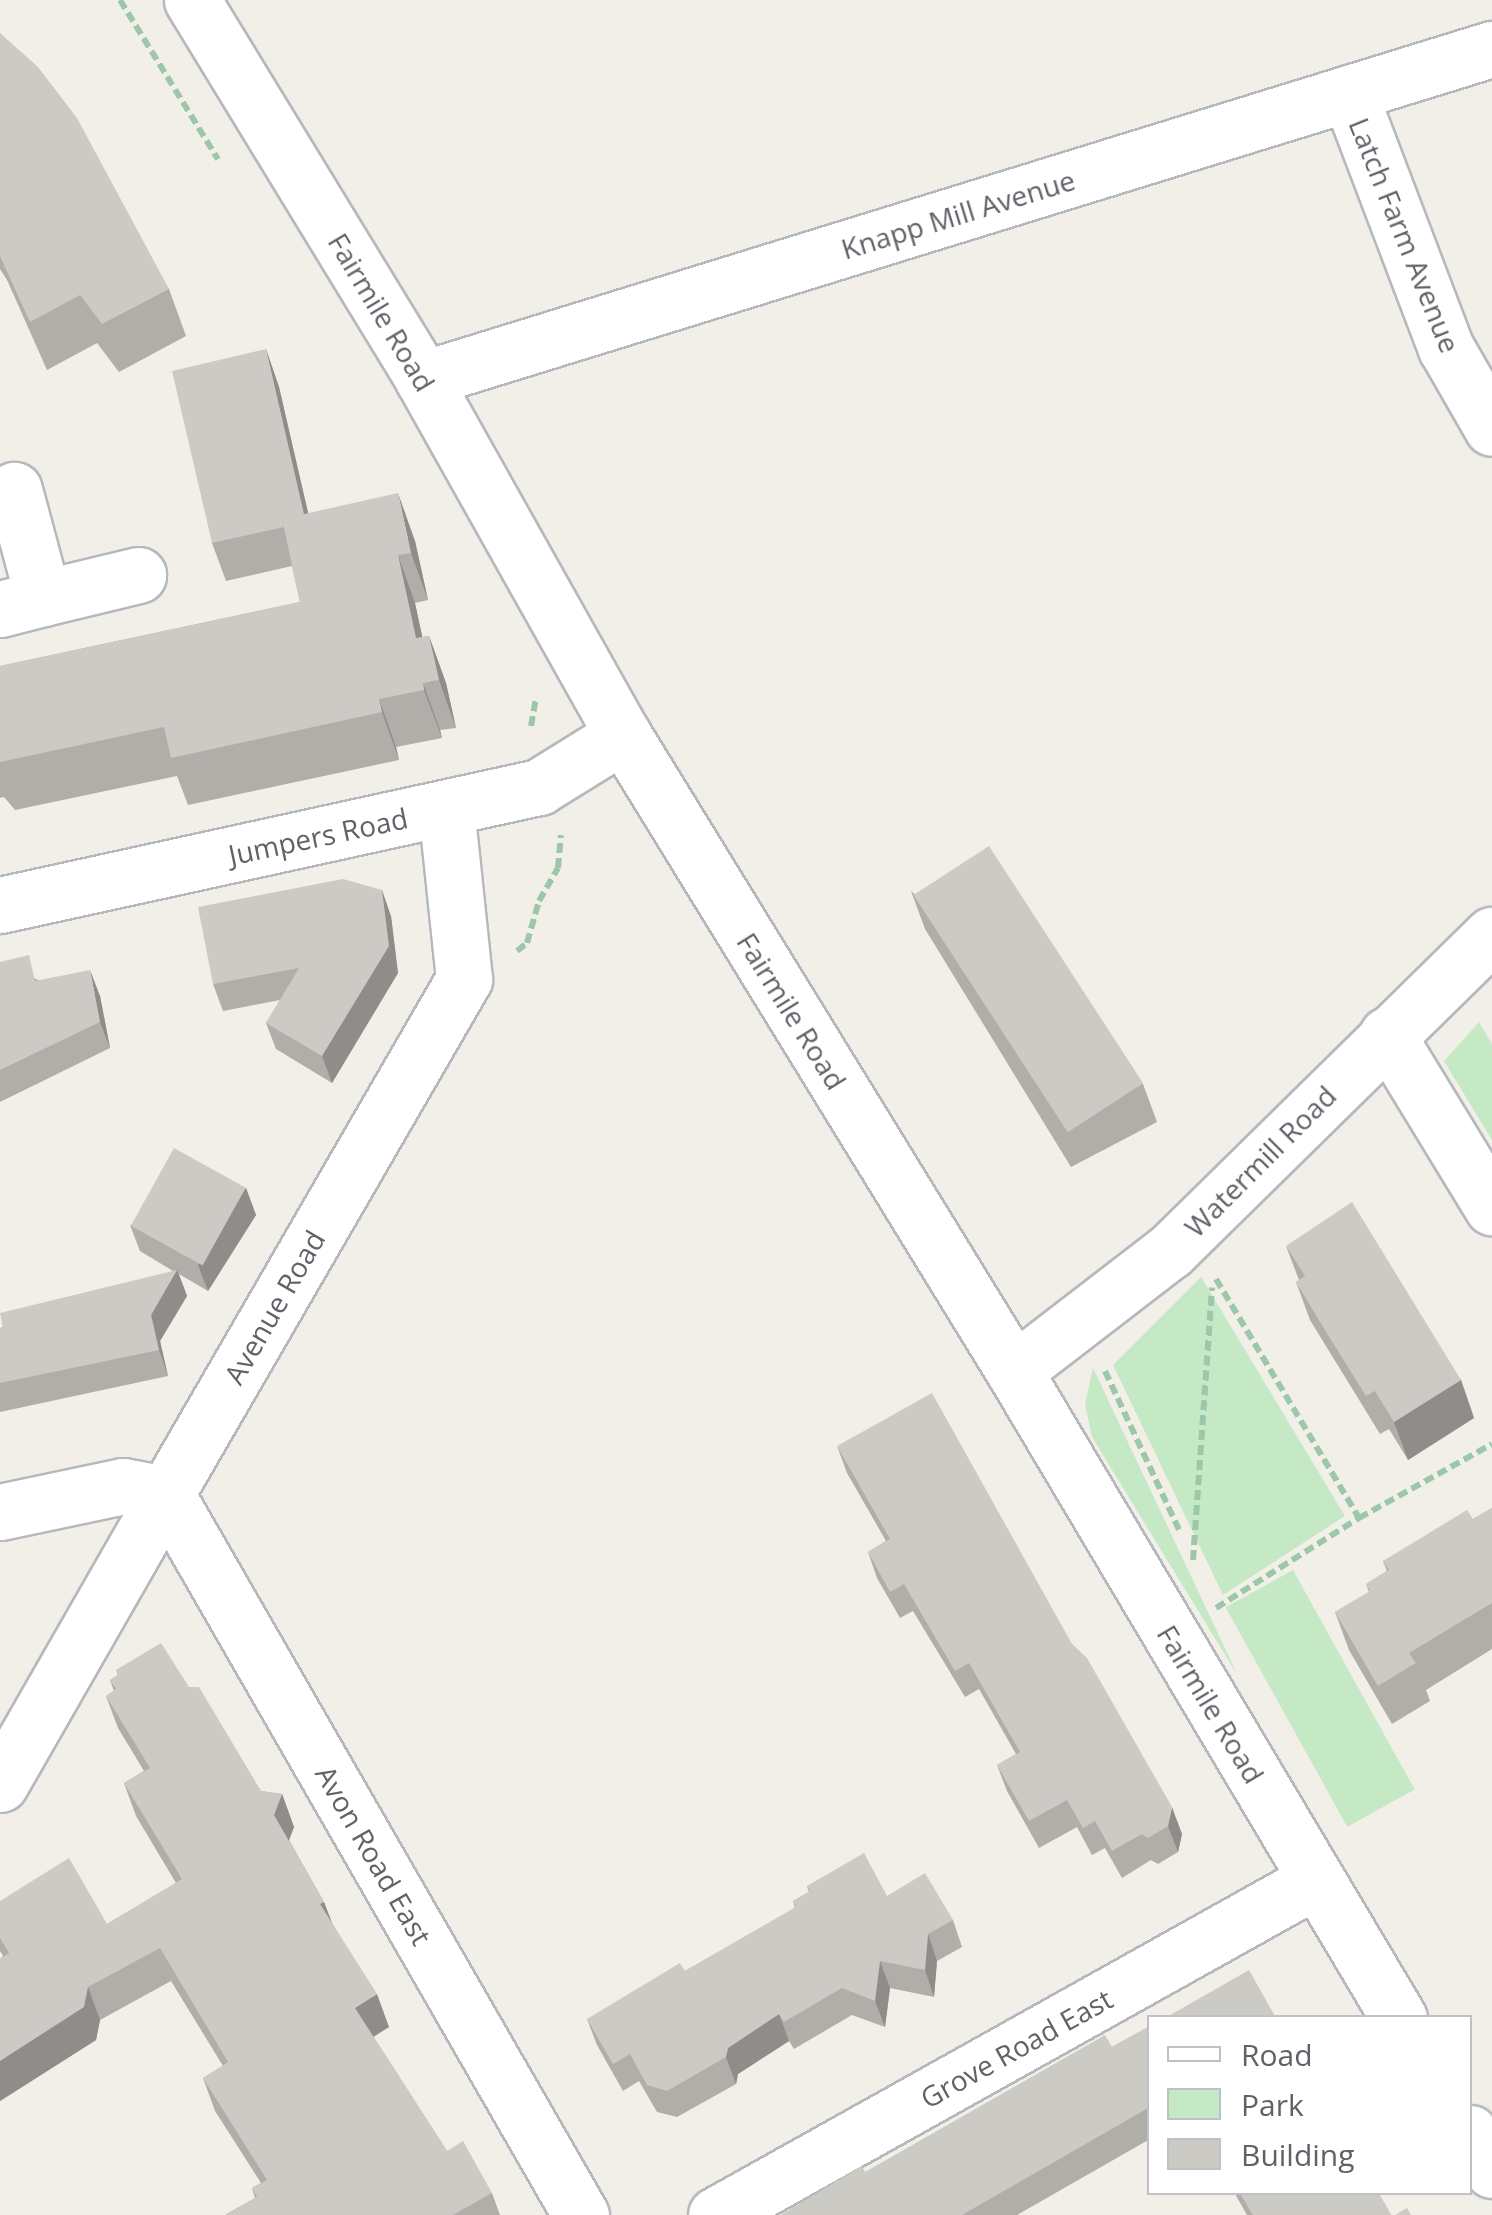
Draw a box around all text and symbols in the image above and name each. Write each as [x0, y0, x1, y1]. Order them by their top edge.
street label: Latch Farm Avenue [1343, 113, 1467, 357]
street label: Knapp Mill Avenue [837, 162, 1079, 266]
street label: Fairmile Road [322, 227, 442, 397]
street label: Jumpers Road [225, 801, 411, 871]
street label: Fairmile Road [730, 926, 854, 1096]
street label: Watermill Road [1177, 1078, 1343, 1244]
street label: Avenue Road [217, 1224, 331, 1390]
street label: Fairmile Road [1151, 1619, 1271, 1789]
street label: Avon Road East [309, 1759, 439, 1951]
street label: Grove Road East [914, 1981, 1118, 2115]
legend [1147, 2015, 1472, 2195]
text: Road [1241, 2034, 1313, 2075]
text: Park [1241, 2084, 1304, 2125]
text: Building [1241, 2134, 1355, 2175]

